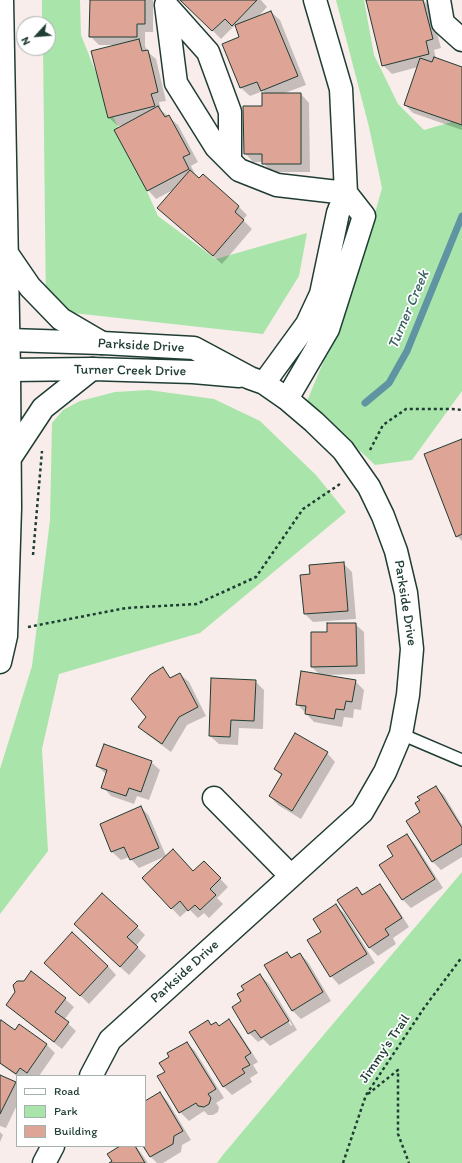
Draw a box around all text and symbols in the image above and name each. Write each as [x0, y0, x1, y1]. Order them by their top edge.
north arrow [16, 16, 56, 56]
text: N [18, 35, 33, 47]
water label: Turner Creek [384, 268, 434, 352]
street label: Parkside Drive [97, 335, 185, 357]
street label: Turner Creek Drive [74, 362, 186, 380]
street label: Parkside Drive [390, 559, 420, 647]
street label: Parkside Drive [147, 937, 223, 1007]
street label: Jimmy's Trail [356, 1011, 414, 1087]
legend [16, 1075, 146, 1147]
text: Road [54, 1084, 80, 1098]
text: Park [54, 1104, 78, 1118]
text: Building [54, 1124, 97, 1138]

